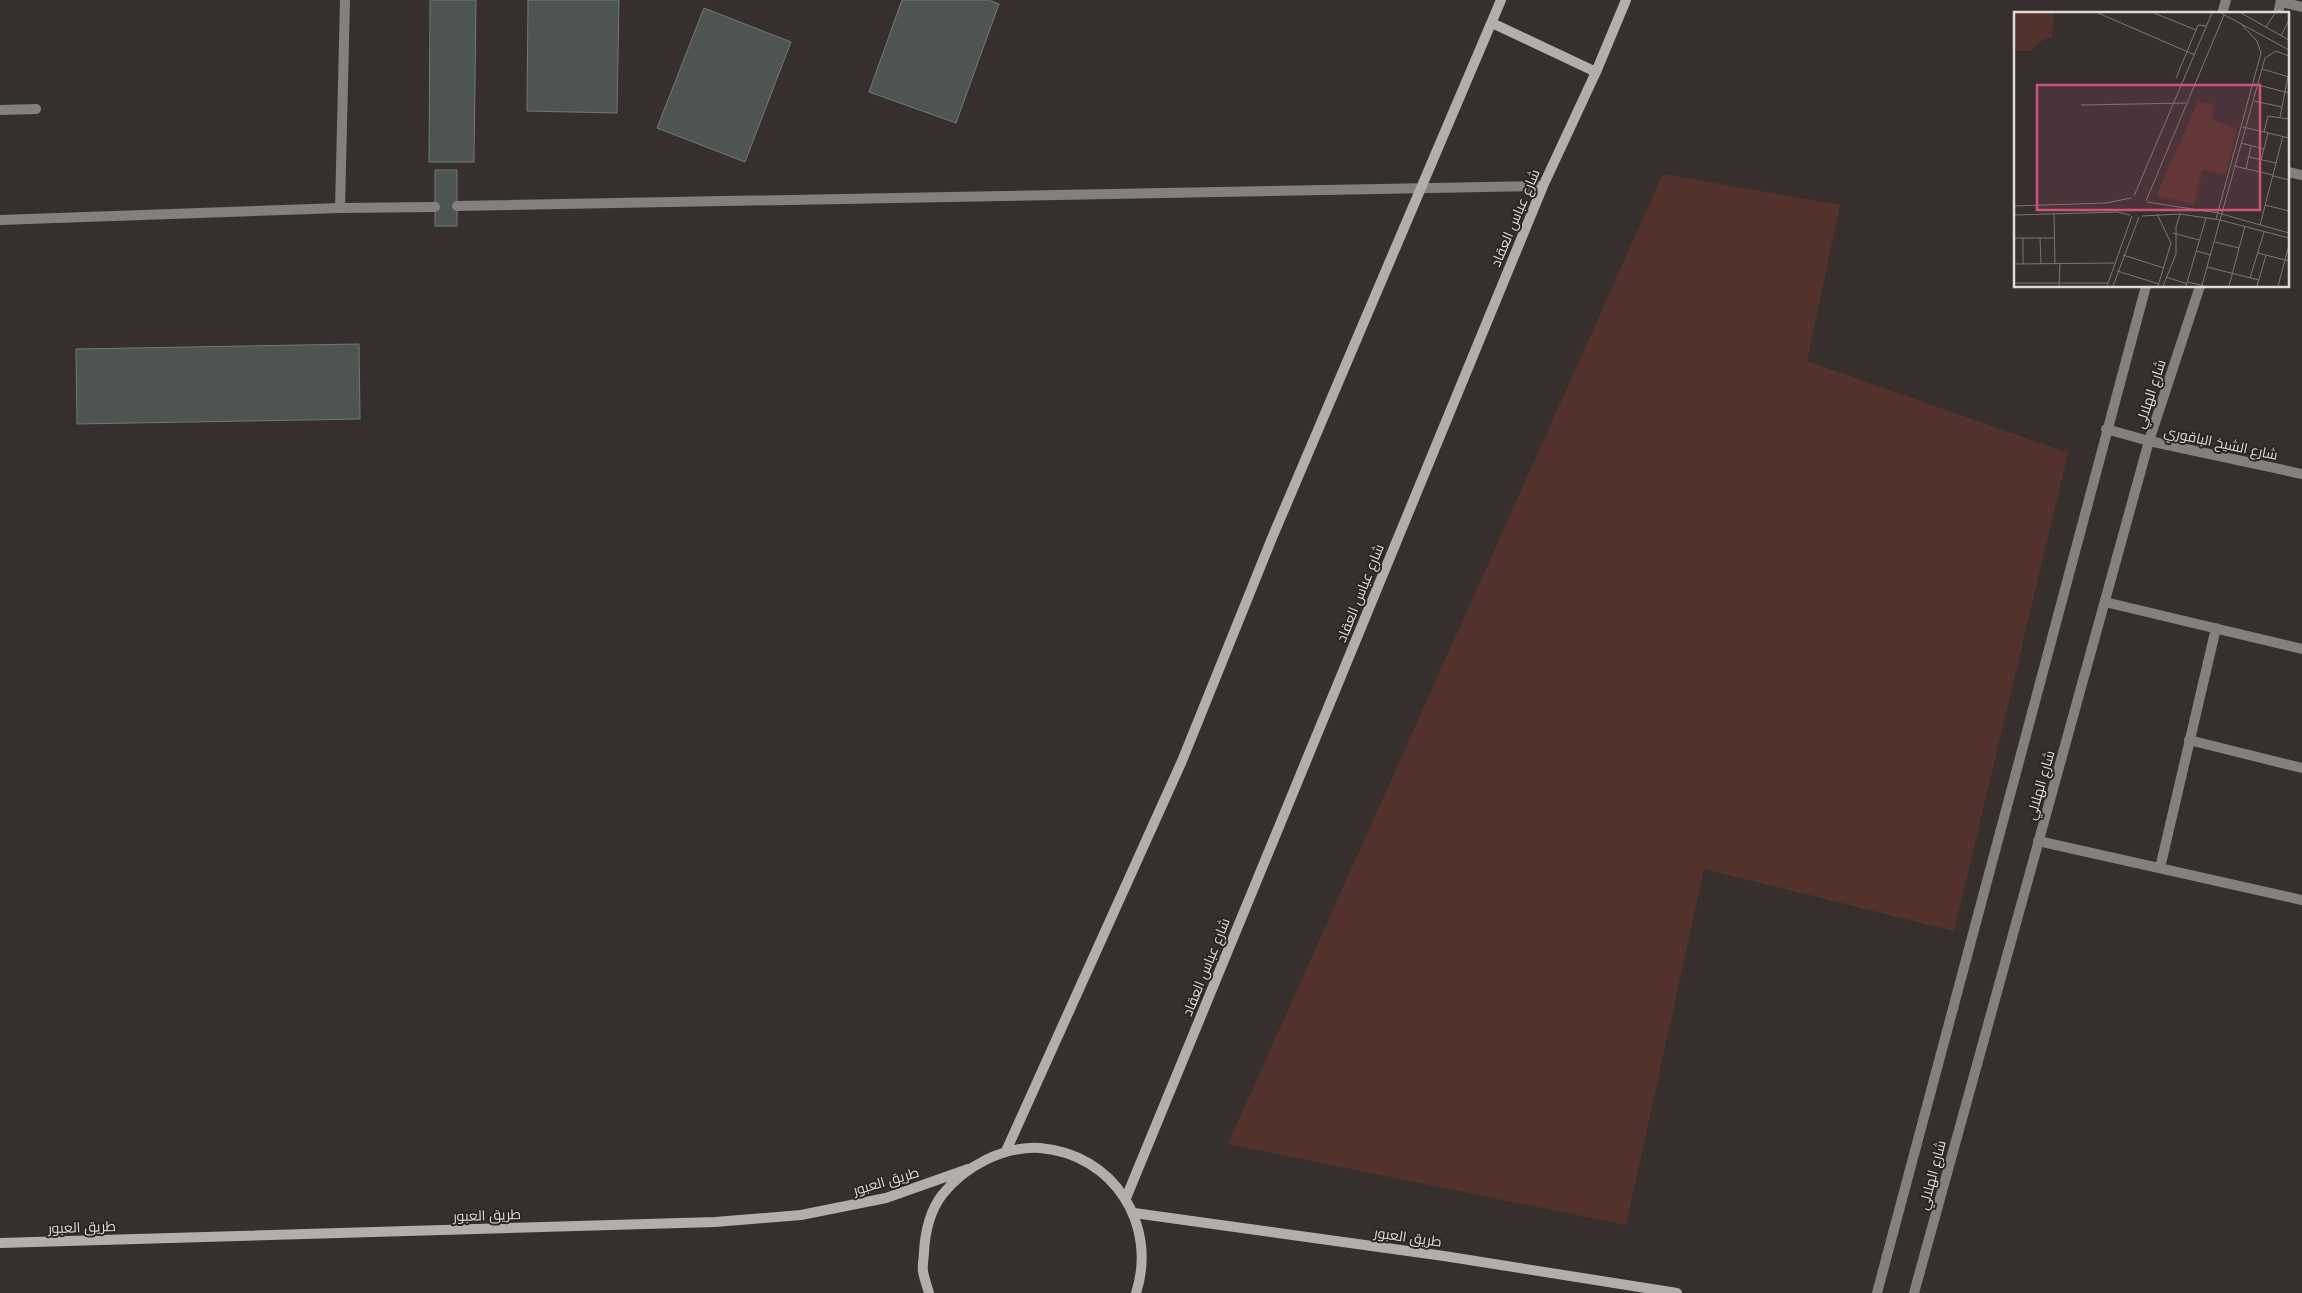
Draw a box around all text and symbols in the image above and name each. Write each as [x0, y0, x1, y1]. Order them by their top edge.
inset map [2014, 12, 2290, 288]
street label: شارع عباس العقاد [1486, 166, 1544, 270]
street label: شارع الهلالي [2130, 357, 2172, 432]
street label: شارع الشيخ الباقوري [2162, 422, 2280, 467]
street label: شارع عباس العقاد [1332, 541, 1388, 645]
street label: شارع الهلالي [2022, 748, 2061, 823]
street label: شارع عباس العقاد [1178, 915, 1234, 1019]
street label: شارع الهلالي [1914, 1138, 1953, 1213]
street label: طريق العبور [850, 1163, 921, 1199]
street label: طريق العبور [452, 1205, 521, 1225]
street label: طريق العبور [47, 1217, 116, 1237]
street label: طريق العبور [1372, 1223, 1443, 1251]

